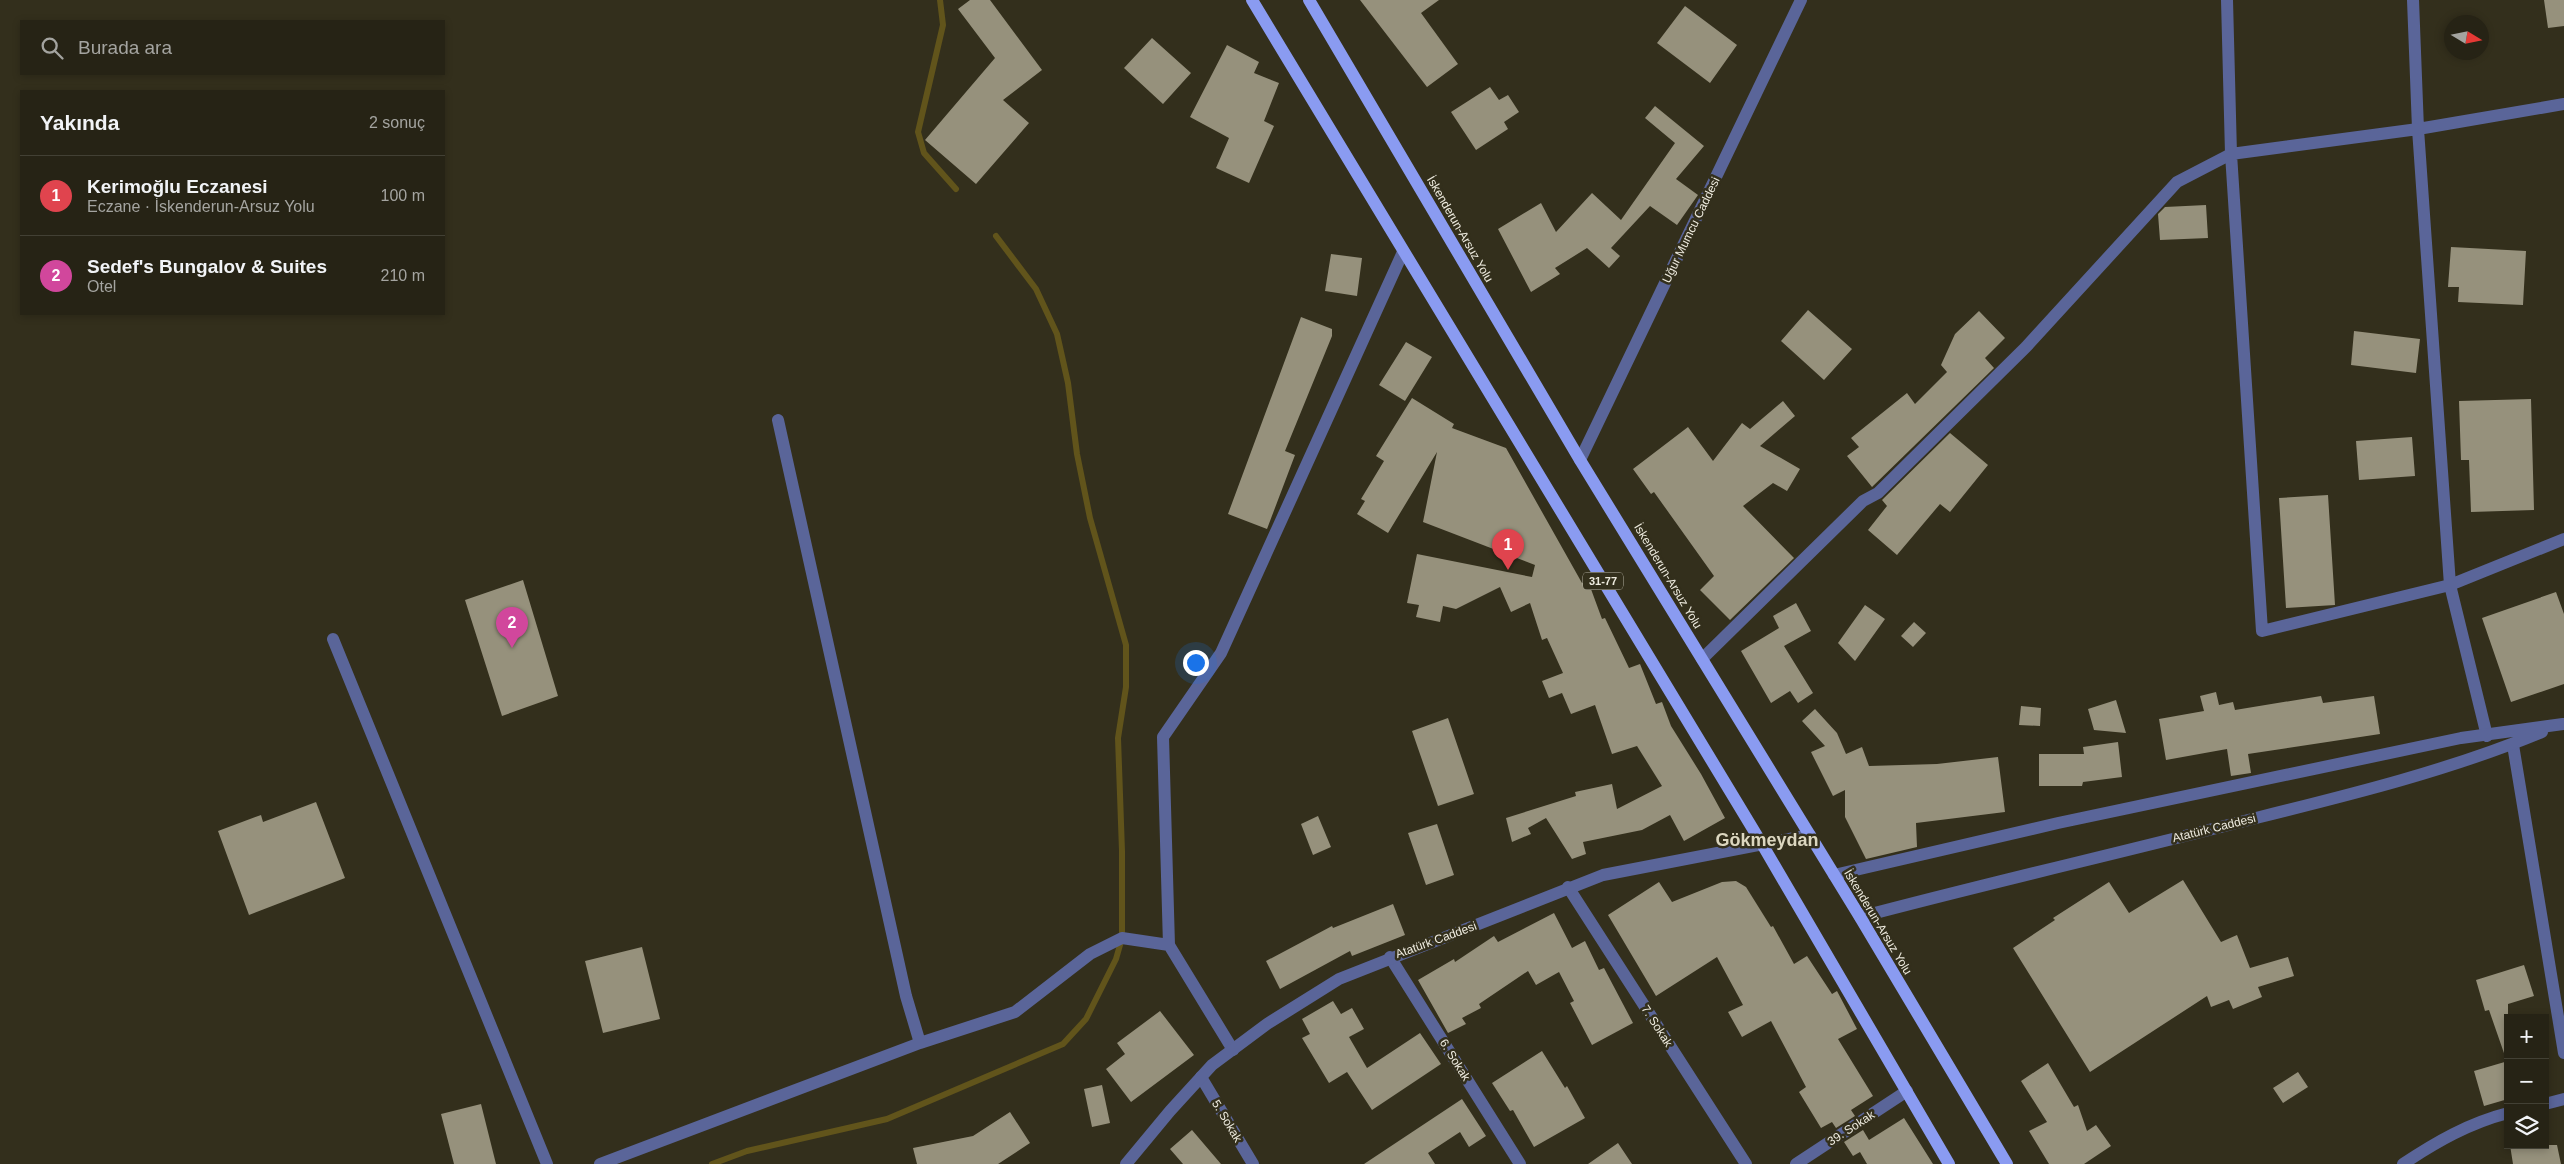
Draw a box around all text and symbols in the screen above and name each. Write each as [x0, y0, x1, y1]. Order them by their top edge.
north arrow [2444, 15, 2489, 60]
search box [20, 20, 445, 75]
icon: search [38, 34, 66, 62]
text: Burada ara [78, 37, 172, 58]
text: Yakında [40, 111, 119, 134]
text: 2 sonuç [369, 114, 425, 131]
street label: İskenderun-Arsuz Yolu [1424, 174, 1496, 284]
street label: Uğur Mumcu Caddesi [1659, 175, 1723, 285]
text: Kerimoğlu Eczanesi [87, 176, 268, 197]
text: 1 [52, 187, 60, 204]
text: 100 m [381, 187, 425, 204]
text: Eczane · İskenderun-Arsuz Yolu [87, 198, 315, 215]
text: Sedef's Bungalov & Suites [87, 256, 327, 277]
text: 2 [52, 267, 60, 284]
text: 210 m [381, 267, 425, 284]
text: Otel [87, 278, 116, 295]
street label: İskenderun-Arsuz Yolu [1631, 521, 1705, 631]
pin: 1 [1492, 529, 1524, 570]
road number: 31-77 [1583, 572, 1623, 590]
pin: 2 [496, 607, 528, 648]
your location [1183, 650, 1209, 676]
street label: Atatürk Caddesi [2171, 811, 2257, 845]
district label: Gökmeydan [1715, 830, 1819, 850]
street label: İskenderun-Arsuz Yolu [1841, 867, 1915, 977]
street label: Atatürk Caddesi [1393, 919, 1479, 961]
street label: 7. Sokak [1638, 1003, 1676, 1050]
map controls [2504, 1014, 2549, 1149]
button: + [2504, 1014, 2549, 1059]
street label: 6. Sokak [1437, 1036, 1474, 1084]
button: − [2504, 1059, 2549, 1104]
street label: 5. Sokak [1209, 1097, 1246, 1145]
button: layers [2504, 1104, 2549, 1149]
street label: 39. Sokak [1825, 1107, 1878, 1148]

